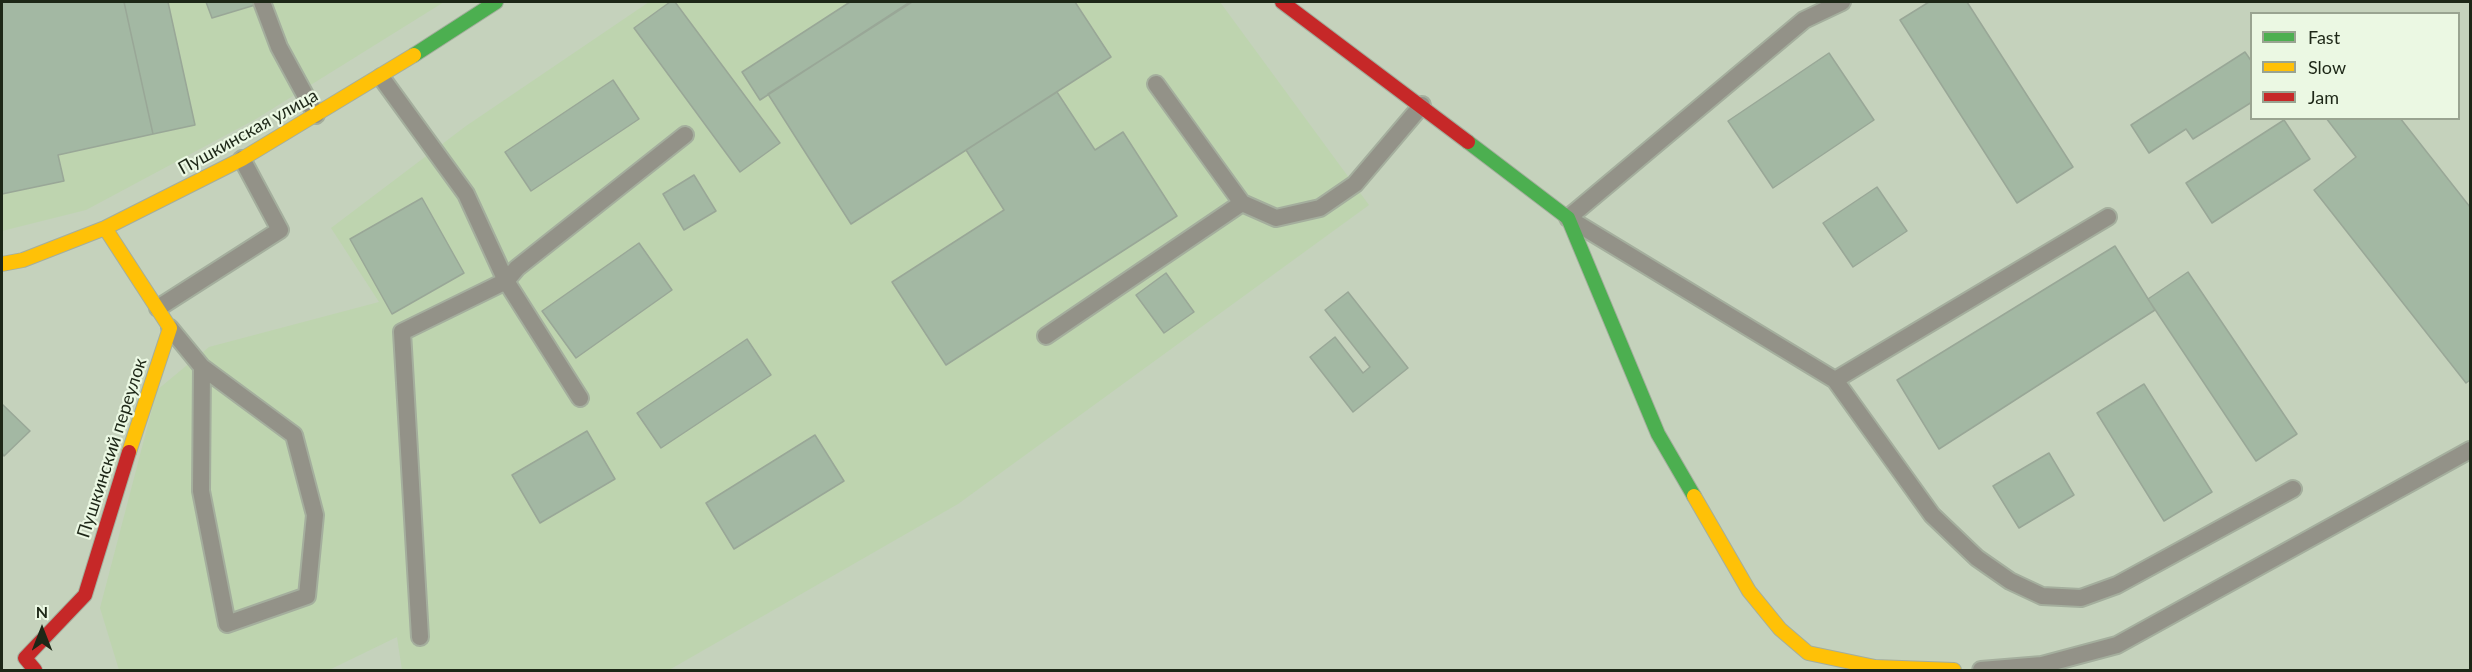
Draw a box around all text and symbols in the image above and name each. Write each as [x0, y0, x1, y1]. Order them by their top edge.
legend [2250, 12, 2460, 120]
text: Fast [2308, 26, 2340, 48]
text: Slow [2308, 56, 2346, 78]
street label: Пушкинская улица [174, 85, 322, 179]
text: Jam [2308, 86, 2339, 108]
street label: Пушкинский переулок [73, 355, 151, 541]
north arrow [12, 600, 72, 660]
text: N [36, 602, 48, 621]

